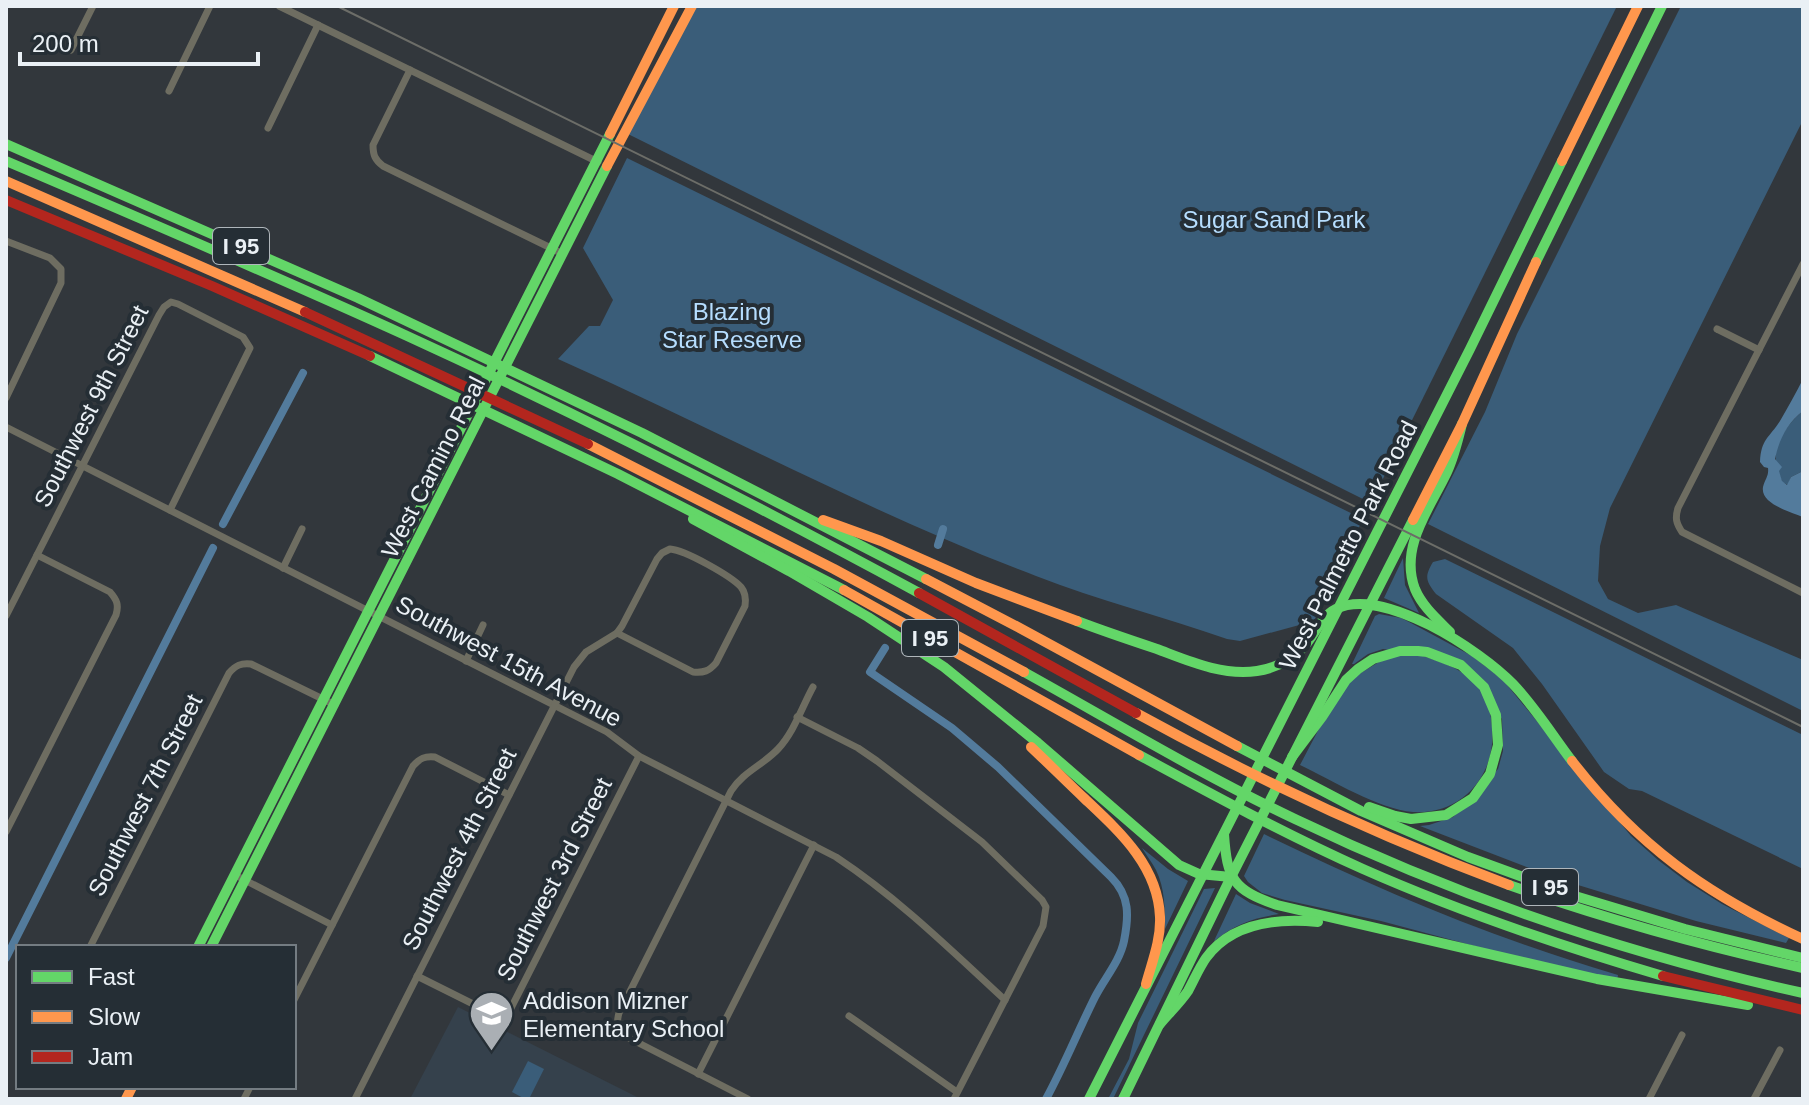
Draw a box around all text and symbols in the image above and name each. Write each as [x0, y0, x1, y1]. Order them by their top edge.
scale bar [20, 16, 258, 66]
text: 200 m [32, 30, 99, 57]
park label: Sugar Sand Park [1183, 206, 1366, 233]
road number: I 95 [213, 228, 269, 264]
park label: Blazing Star Reserve [662, 298, 802, 353]
street label: Southwest 9th Street [28, 300, 154, 511]
street label: West Camino Real [376, 372, 490, 562]
street label: West Palmetto Park Road [1273, 416, 1423, 674]
street label: Southwest 15th Avenue [392, 590, 626, 732]
road number: I 95 [902, 620, 958, 656]
street label: Southwest 7th Street [82, 689, 208, 900]
street label: Southwest 4th Street [396, 743, 522, 954]
street label: Southwest 3rd Street [491, 773, 617, 985]
road number: I 95 [1522, 869, 1578, 905]
legend [16, 945, 296, 1089]
text: Fast [88, 963, 135, 990]
place label: Addison Mizner Elementary School [523, 987, 724, 1042]
school or university icon: Addison Mizner Elementary School [468, 990, 516, 1053]
text: Slow [88, 1003, 141, 1030]
text: Jam [88, 1043, 133, 1070]

